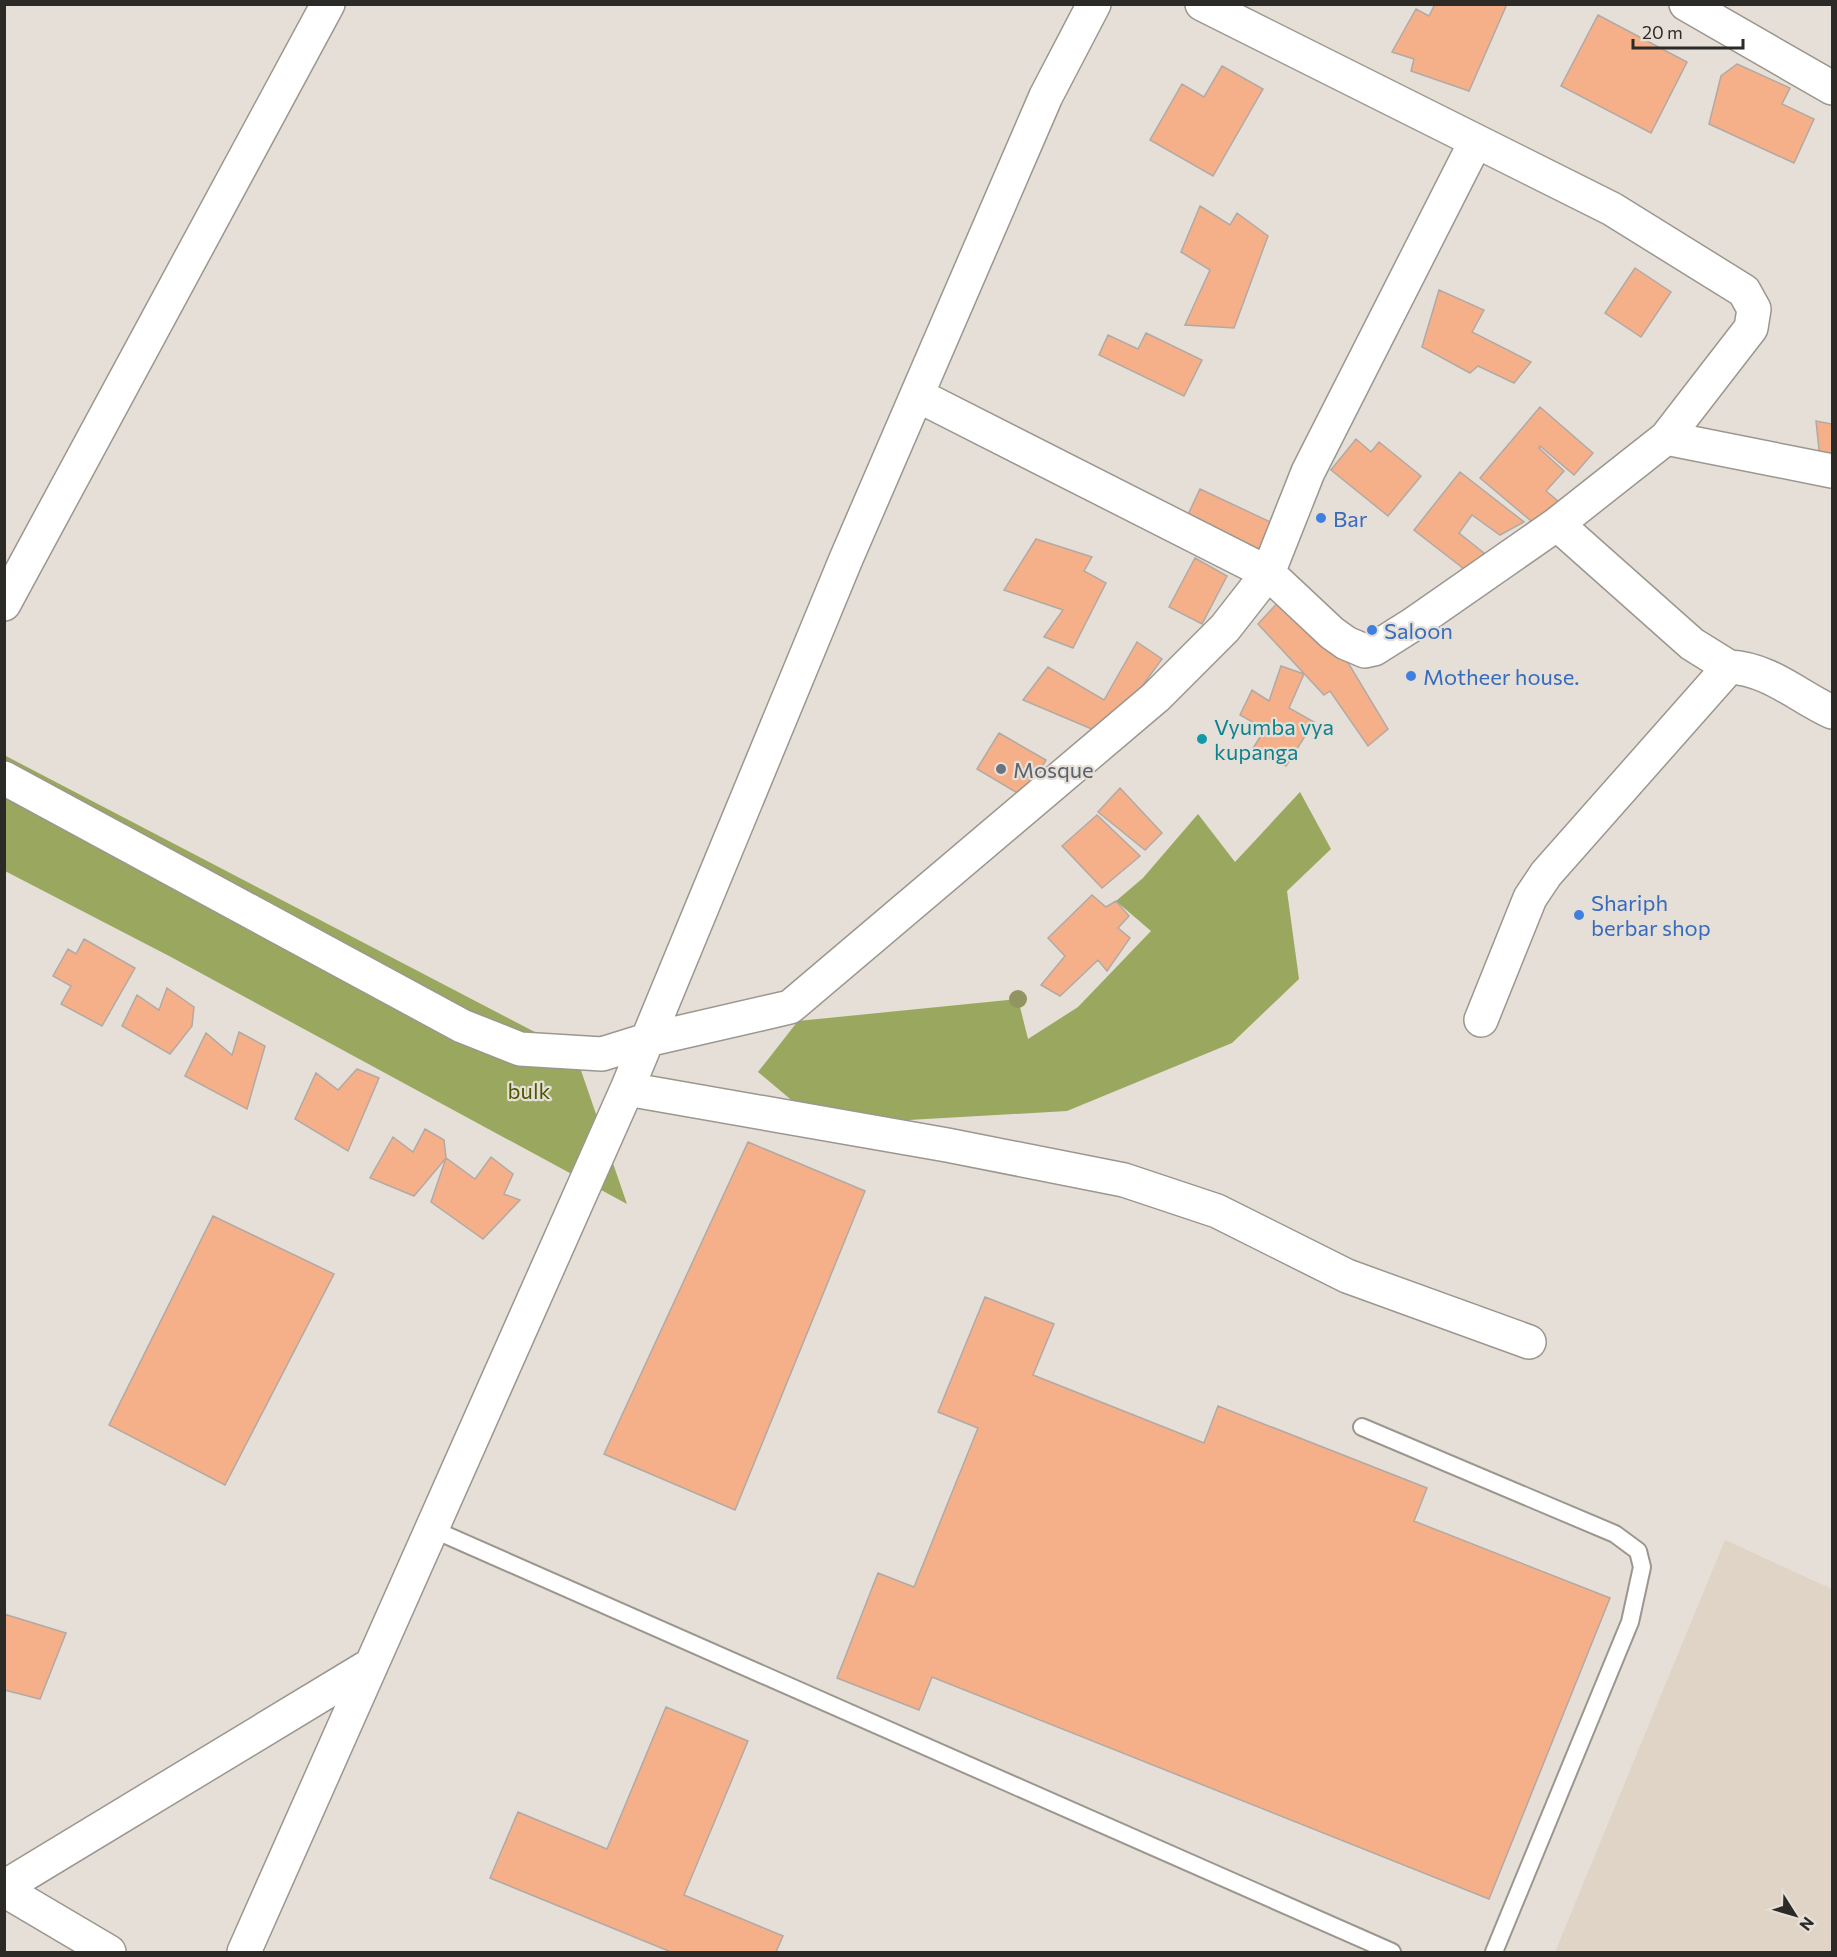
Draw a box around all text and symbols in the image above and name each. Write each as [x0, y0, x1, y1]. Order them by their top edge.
scale bar [1633, 12, 1742, 50]
text: 20 m [1642, 21, 1683, 43]
place label: Bar [1333, 505, 1368, 532]
marker: Bar [1314, 511, 1328, 525]
place label: Saloon [1384, 617, 1453, 644]
marker: Saloon [1365, 623, 1379, 637]
place label: Motheer house. [1423, 663, 1580, 690]
marker: Motheer house. [1404, 669, 1418, 683]
place label: Vyumba vya kupanga [1214, 713, 1334, 765]
marker: Vyumba vya kupanga [1195, 732, 1209, 746]
place label: Mosque [1013, 756, 1094, 783]
marker: Mosque [994, 762, 1008, 776]
place label: Shariph berbar shop [1591, 889, 1711, 941]
marker: Shariph berbar shop [1572, 908, 1586, 922]
park label: bulk [508, 1077, 550, 1104]
north arrow [1765, 1885, 1825, 1945]
text: N [1796, 1914, 1819, 1935]

